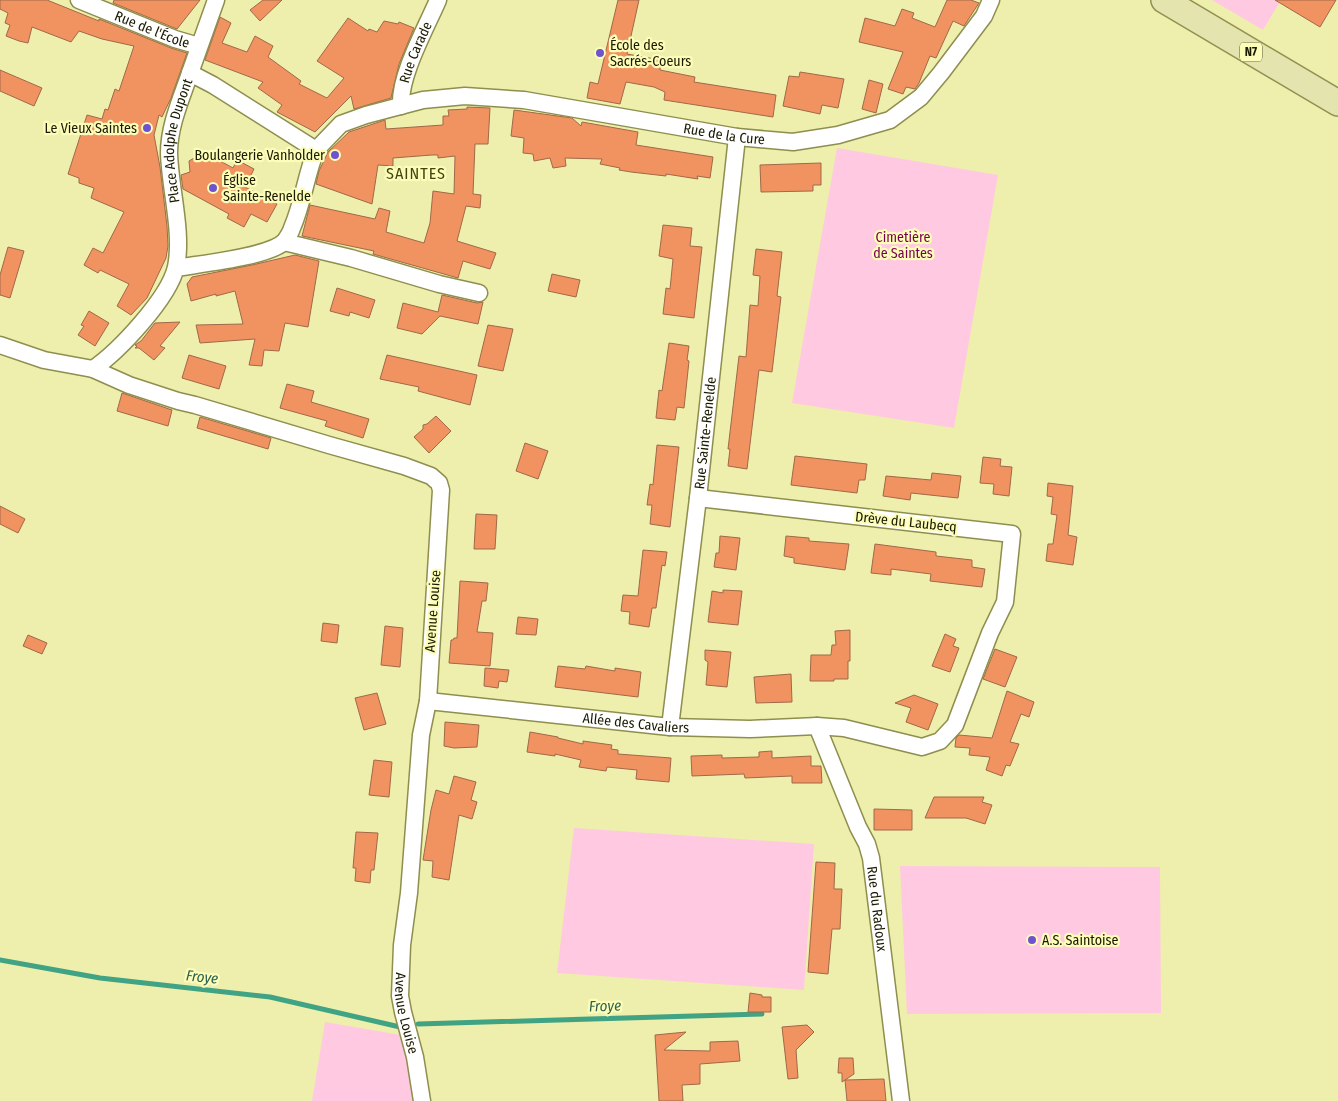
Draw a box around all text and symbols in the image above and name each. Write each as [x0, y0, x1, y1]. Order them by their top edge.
street label: Rue de l'École [112, 7, 192, 51]
street label: Rue Carade [396, 19, 435, 85]
place label: École des Sacrés-Coeurs [610, 36, 691, 70]
road number: N7 [1240, 42, 1262, 62]
marker: École des Sacrés-Coeurs [594, 47, 606, 59]
street label: Place Adolphe Dupont [160, 76, 196, 204]
street label: Rue de la Cure [682, 119, 766, 148]
place label: Le Vieux Saintes [45, 120, 137, 137]
marker: Le Vieux Saintes [141, 122, 153, 134]
place label: Boulangerie Vanholder [194, 147, 325, 164]
marker: Boulangerie Vanholder [329, 149, 341, 161]
district label: SAINTES [386, 164, 446, 183]
place label: Église Sainte-Renelde [223, 171, 311, 205]
marker: Église Sainte-Renelde [207, 182, 219, 194]
park label: Cimetière de Saintes [873, 229, 933, 262]
street label: Rue Sainte-Renelde [690, 376, 720, 490]
street label: Drève du Laubecq [854, 508, 958, 536]
street label: Avenue Louise [422, 569, 444, 653]
street label: Allée des Cavaliers [582, 709, 689, 736]
street label: Rue du Radoux [864, 865, 891, 953]
place label: A.S. Saintoise [1042, 932, 1119, 949]
marker: A.S. Saintoise [1026, 934, 1038, 946]
water label: Froye [185, 966, 219, 988]
street label: Avenue Louise [391, 972, 422, 1056]
water label: Froye [589, 996, 621, 1016]

